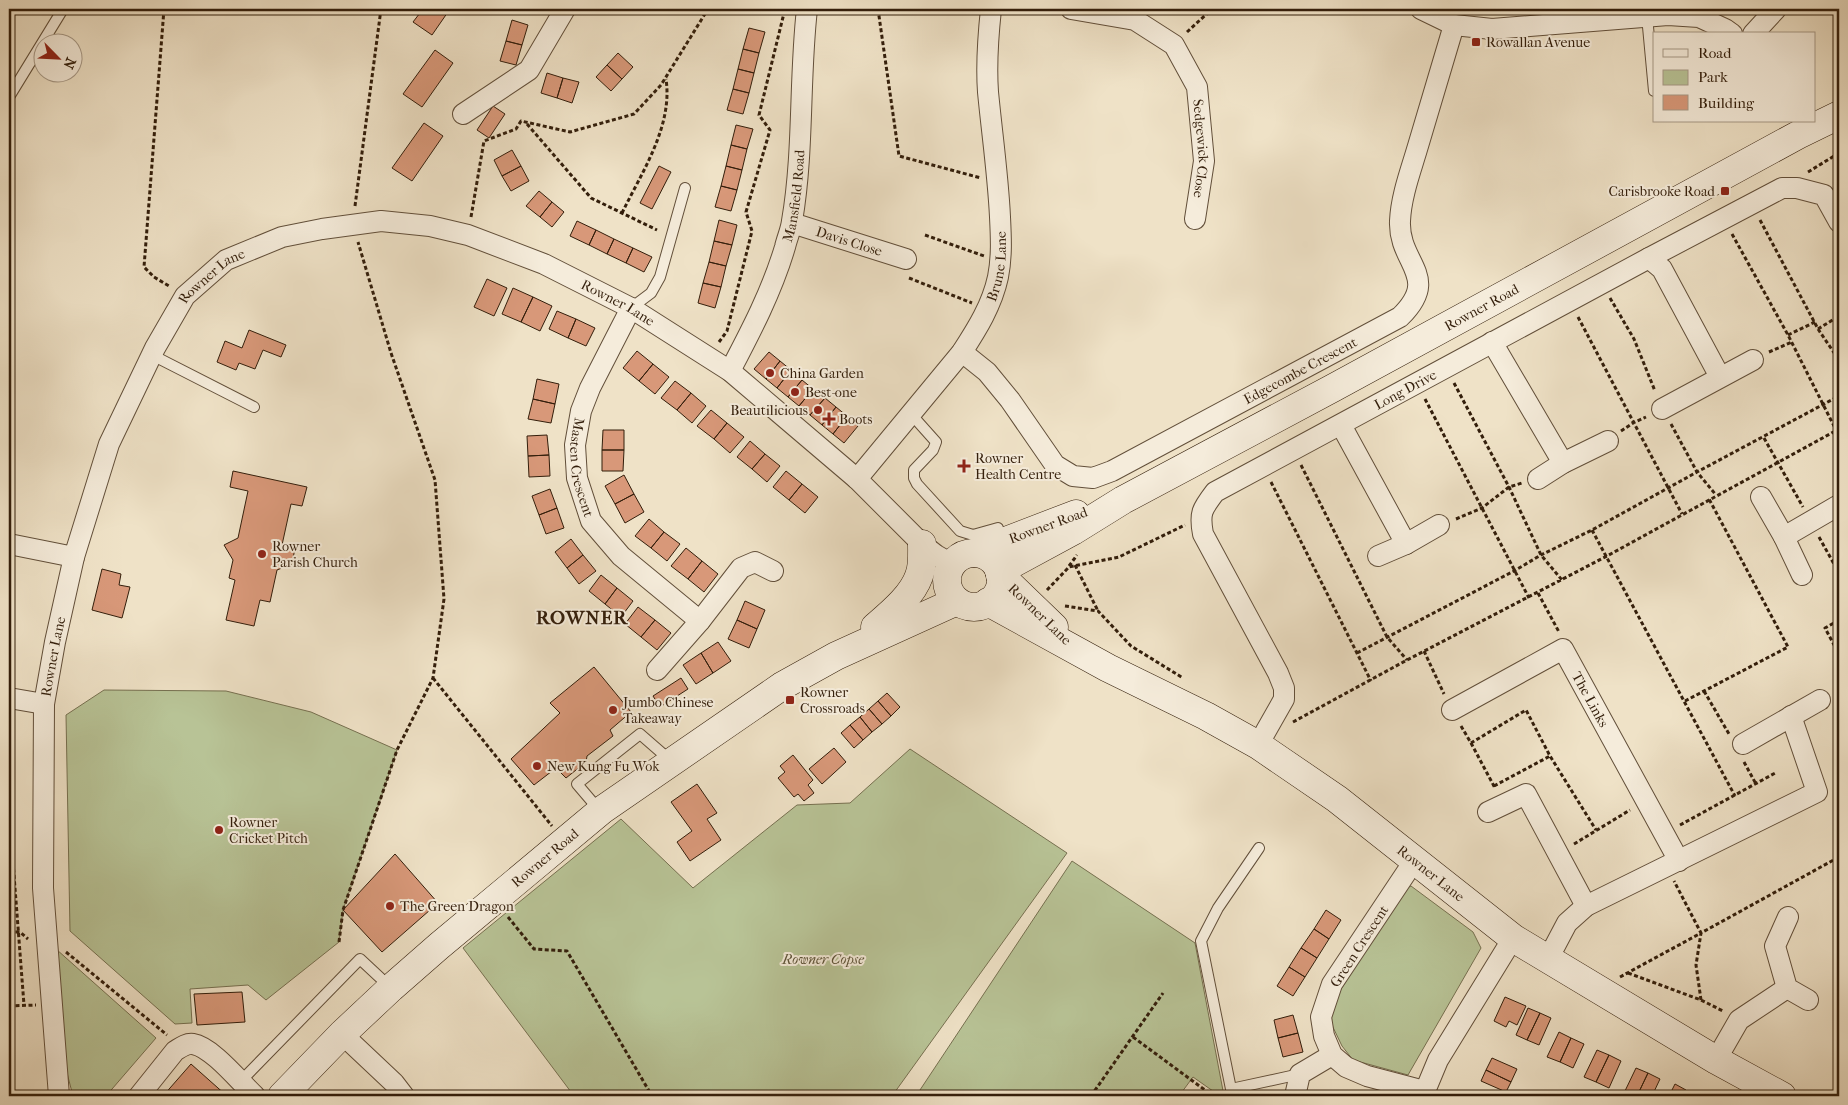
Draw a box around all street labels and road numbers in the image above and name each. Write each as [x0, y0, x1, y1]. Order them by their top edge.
street label: Sedgewick Close [1189, 98, 1212, 199]
street label: Mansfield Road [779, 149, 808, 244]
street label: Davis Close [814, 223, 884, 260]
street label: Brune Lane [983, 231, 1010, 304]
street label: Rowner Lane [175, 245, 248, 307]
street label: Rowner Lane [578, 276, 658, 330]
street label: Rowner Road [1441, 280, 1522, 335]
street label: Edgecombe Crescent [1241, 334, 1360, 408]
street label: Long Drive [1371, 366, 1440, 414]
street label: Masten Crescent [566, 416, 597, 519]
street label: Rowner Road [1007, 503, 1090, 548]
street label: Rowner Lane [1005, 580, 1075, 649]
street label: Rowner Lane [37, 615, 69, 698]
street label: The Links [1568, 669, 1612, 730]
street label: Rowner Road [508, 825, 582, 891]
street label: Rowner Lane [1394, 842, 1468, 905]
street label: Green Crescent [1327, 902, 1392, 990]

